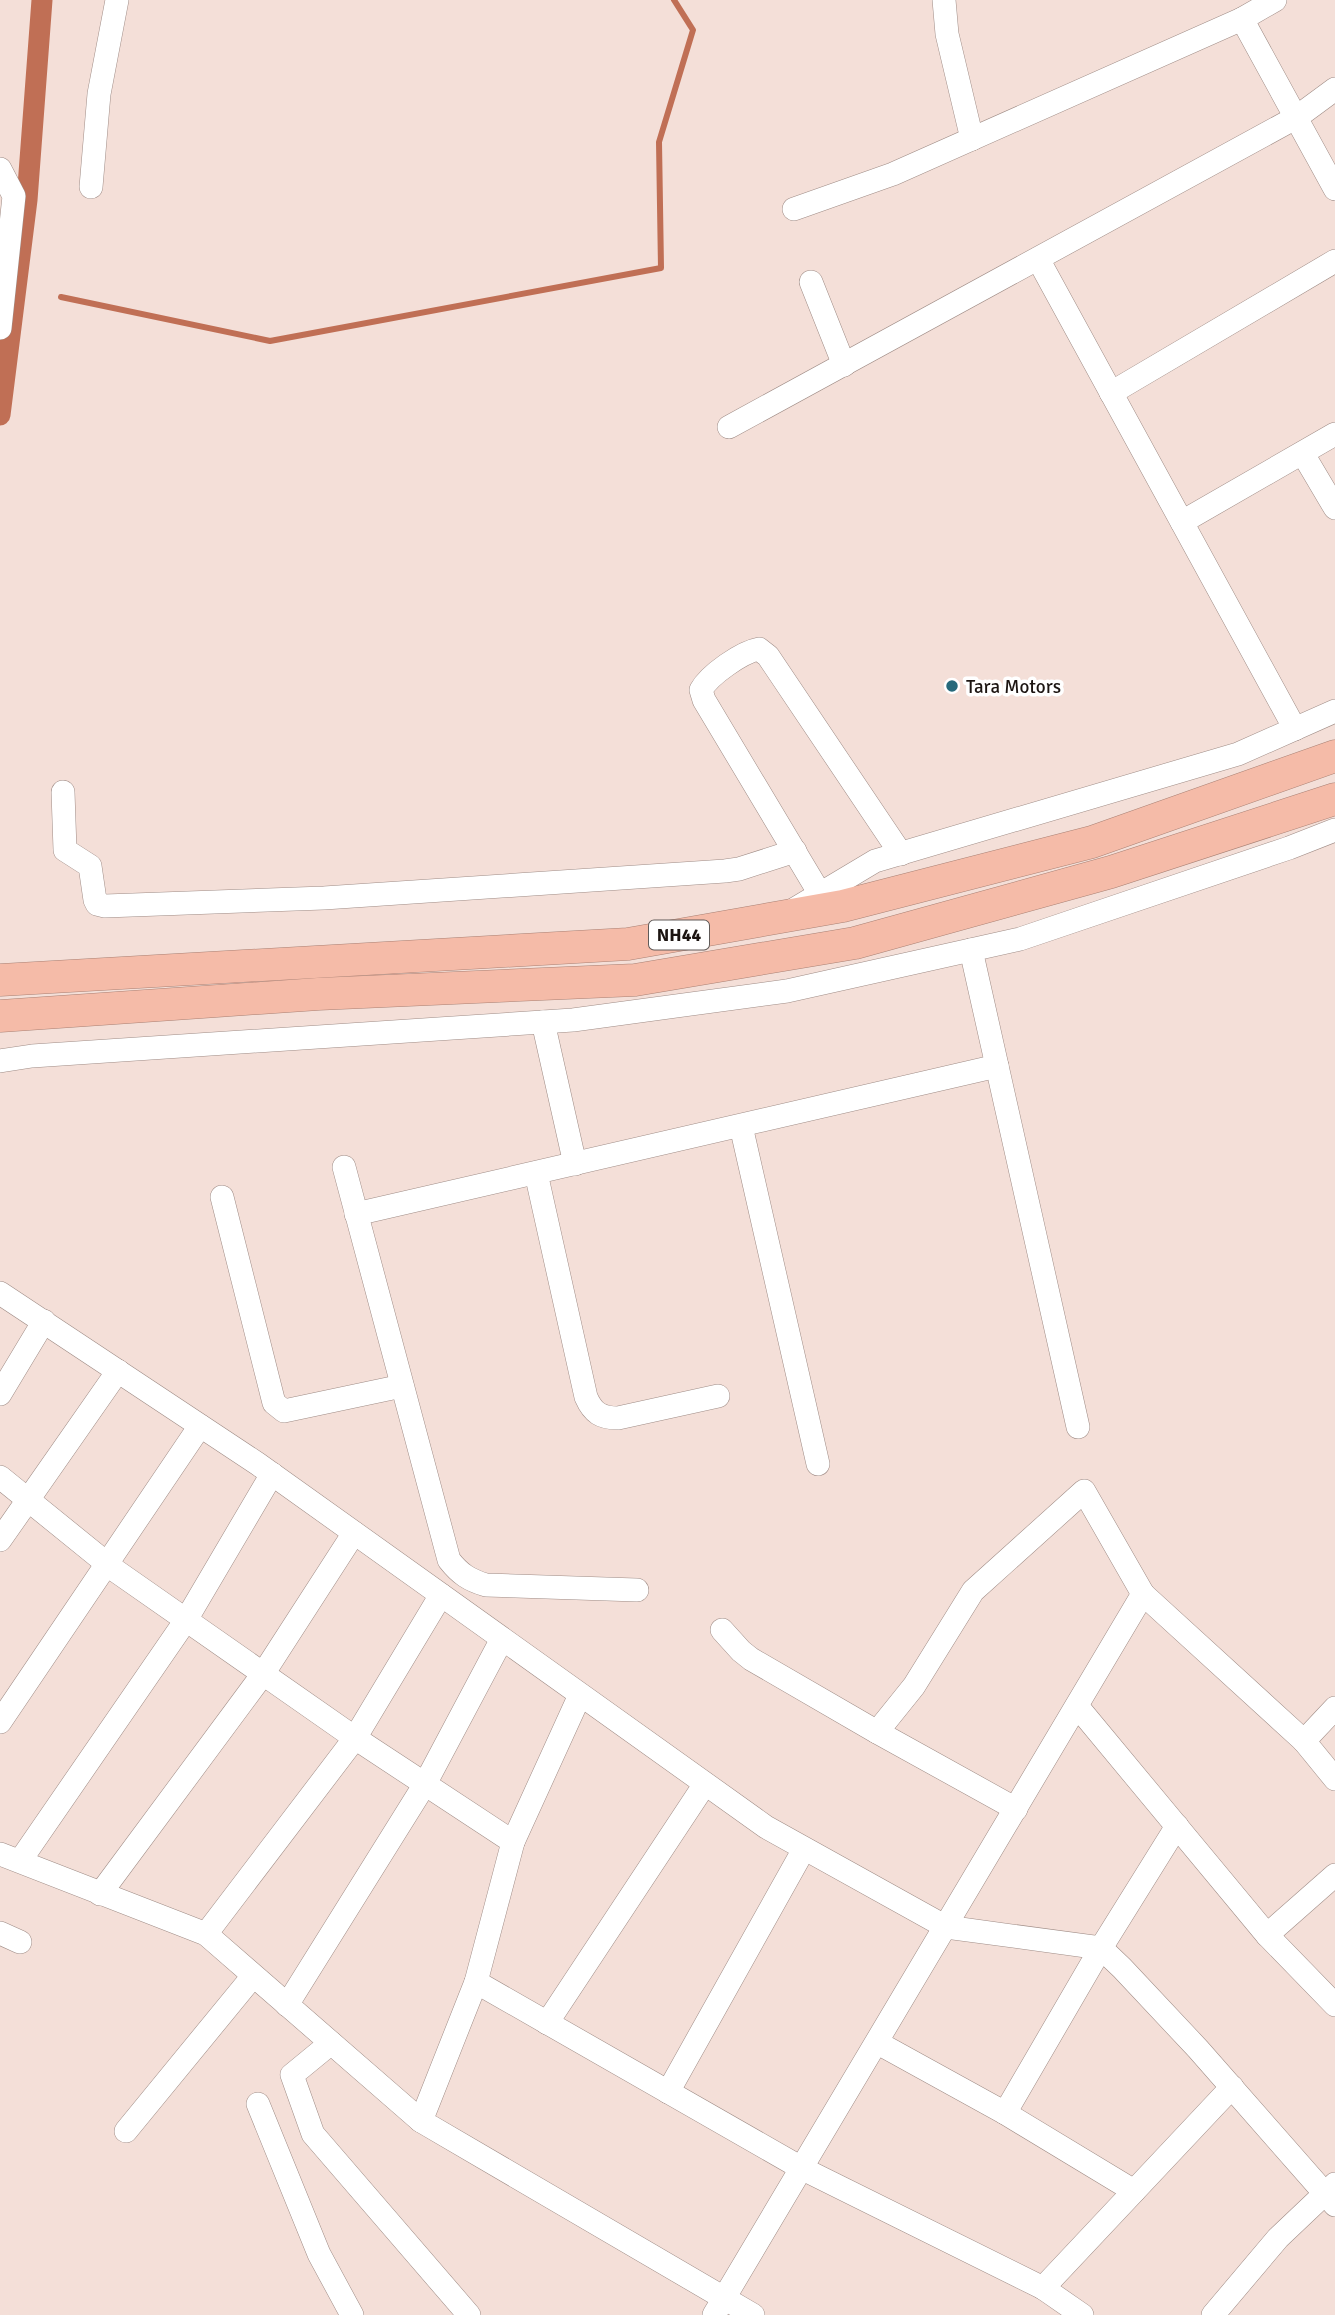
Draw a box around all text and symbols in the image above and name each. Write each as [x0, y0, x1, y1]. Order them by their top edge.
place label: Tara Motors [966, 675, 1061, 699]
marker: Tara Motors [944, 678, 960, 694]
road number: NH44 [649, 920, 709, 950]

